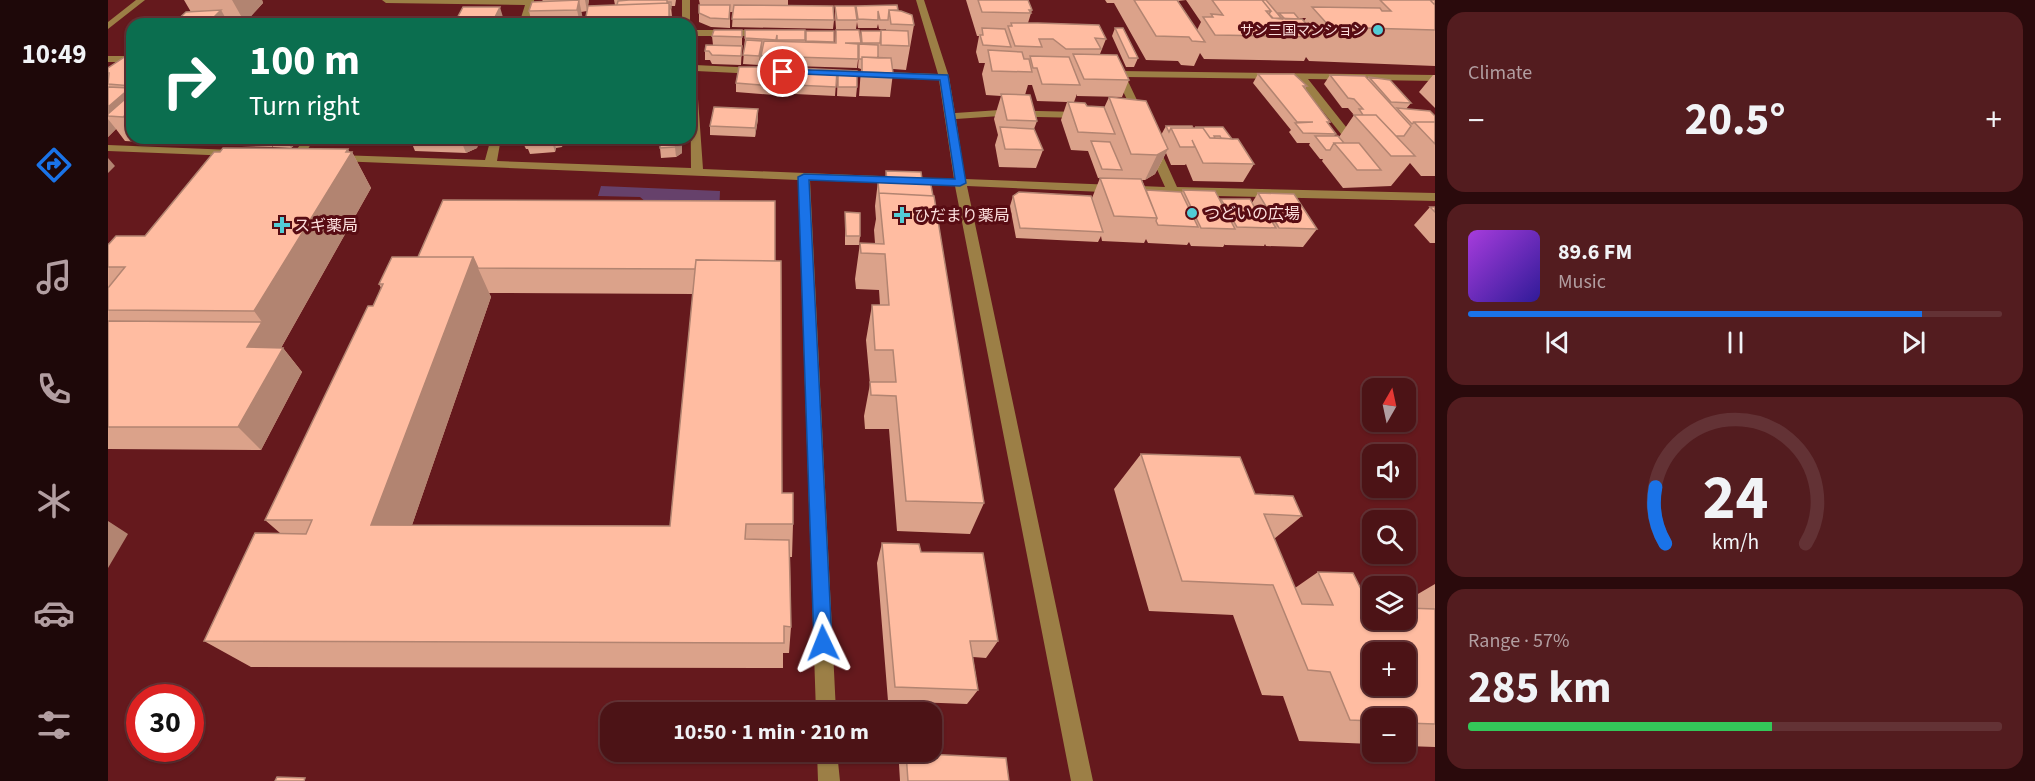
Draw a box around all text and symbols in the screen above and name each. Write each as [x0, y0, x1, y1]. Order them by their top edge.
place label: サン三国マンション [1240, 21, 1366, 41]
marker: サン三国マンション [1371, 23, 1385, 37]
text: 100 m [249, 31, 360, 91]
text: 10:49 [21, 35, 87, 74]
icon: right [150, 42, 228, 120]
pin [757, 46, 808, 97]
icon: arrive [766, 55, 799, 88]
text: Climate [1468, 59, 1532, 87]
text: Turn right [249, 87, 360, 126]
text: 20.5° [1684, 88, 1786, 152]
text: − [1468, 97, 1484, 144]
text: + [1986, 97, 2002, 144]
icon: directions [33, 144, 75, 186]
place label: つどいの広場 [1204, 203, 1300, 225]
place label: ひだまり薬局 [914, 205, 1010, 227]
marker: つどいの広場 [1185, 206, 1199, 220]
marker: ひだまり薬局 [895, 208, 909, 222]
place label: スギ薬局 [294, 215, 358, 237]
marker: スギ薬局 [275, 218, 289, 232]
text: 89.6 FM [1558, 236, 1632, 268]
icon: music [33, 256, 75, 298]
text: Music [1558, 268, 1606, 296]
icon: previous [1541, 326, 1574, 359]
icon: pause [1719, 326, 1752, 359]
icon: next [1897, 326, 1930, 359]
icon: phone [33, 368, 75, 410]
north arrow [1362, 378, 1416, 432]
map controls [1362, 378, 1416, 762]
button: sound [1362, 444, 1416, 498]
text: 24 [1702, 454, 1768, 543]
icon: climate [33, 480, 75, 522]
button: search [1362, 510, 1416, 564]
text: km/h [1711, 527, 1759, 558]
button: layers [1362, 576, 1416, 630]
icon: car [33, 592, 75, 634]
position arrow [791, 611, 855, 675]
text: Range · 57% [1468, 627, 1569, 655]
button: + [1362, 642, 1416, 696]
text: 285 km [1468, 656, 1612, 720]
speed limit sign: 30 [126, 684, 204, 762]
icon: filters [33, 704, 75, 746]
button: − [1362, 708, 1416, 762]
text: 10:50 · 1 min · 210 m [673, 716, 869, 748]

